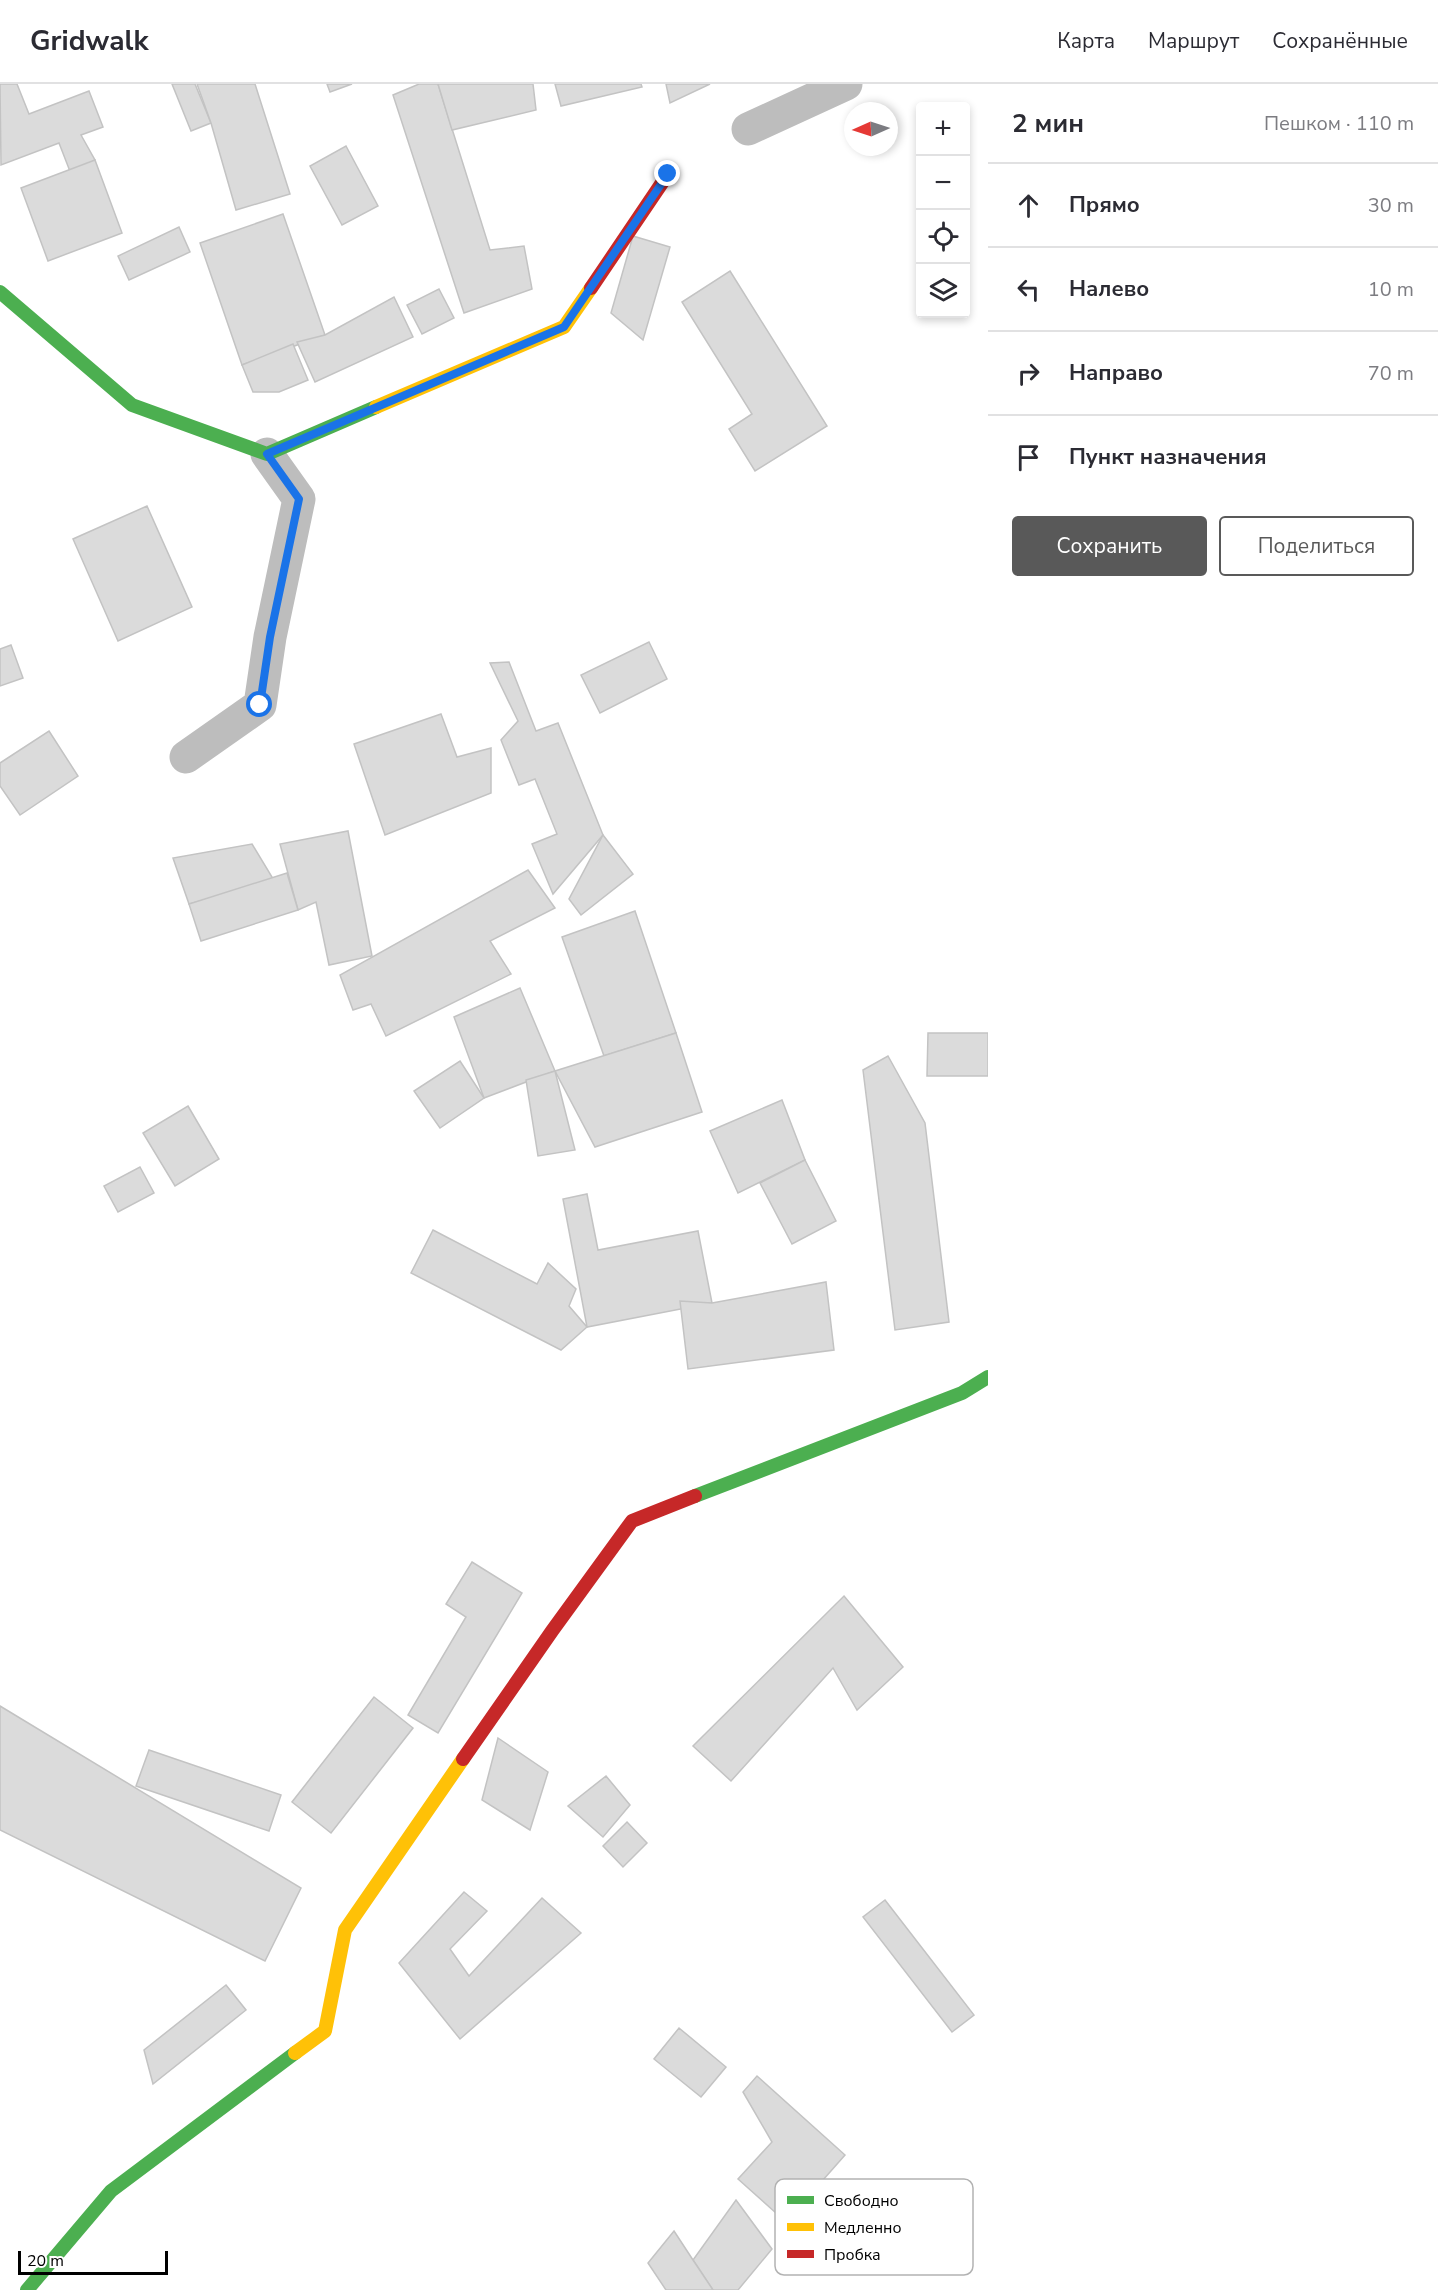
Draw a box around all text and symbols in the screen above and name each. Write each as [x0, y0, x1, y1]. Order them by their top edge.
text: Gridwalk [30, 22, 148, 60]
text: Карта [1057, 27, 1115, 55]
text: Маршрут [1148, 27, 1239, 55]
text: Сохранённые [1272, 27, 1408, 55]
north arrow [844, 102, 898, 156]
map controls [916, 102, 970, 318]
button: + [916, 102, 970, 156]
text: 2 мин [1012, 106, 1084, 141]
text: Пешком · 110 m [1264, 110, 1414, 137]
button: − [916, 156, 970, 210]
route end [654, 160, 680, 186]
icon: ahead [1012, 189, 1045, 222]
text: Прямо [1069, 190, 1140, 220]
text: 30 m [1368, 192, 1414, 219]
button: locate [916, 210, 970, 264]
button: layers [916, 264, 970, 318]
icon: left [1012, 273, 1045, 306]
text: Налево [1069, 274, 1149, 304]
text: 10 m [1368, 276, 1414, 303]
icon: right [1012, 357, 1045, 390]
text: Направо [1069, 358, 1163, 388]
text: 70 m [1368, 360, 1414, 387]
icon: arrive [1012, 441, 1045, 474]
text: Пункт назначения [1069, 442, 1267, 472]
button: Сохранить [1012, 516, 1207, 576]
button: Поделиться [1219, 516, 1414, 576]
route start [246, 691, 272, 717]
legend [775, 2179, 973, 2275]
text: Свободно [824, 2190, 899, 2212]
text: Медленно [824, 2217, 902, 2239]
text: Пробка [824, 2244, 881, 2266]
scale bar [18, 2248, 168, 2276]
text: 20 m [27, 2250, 64, 2272]

